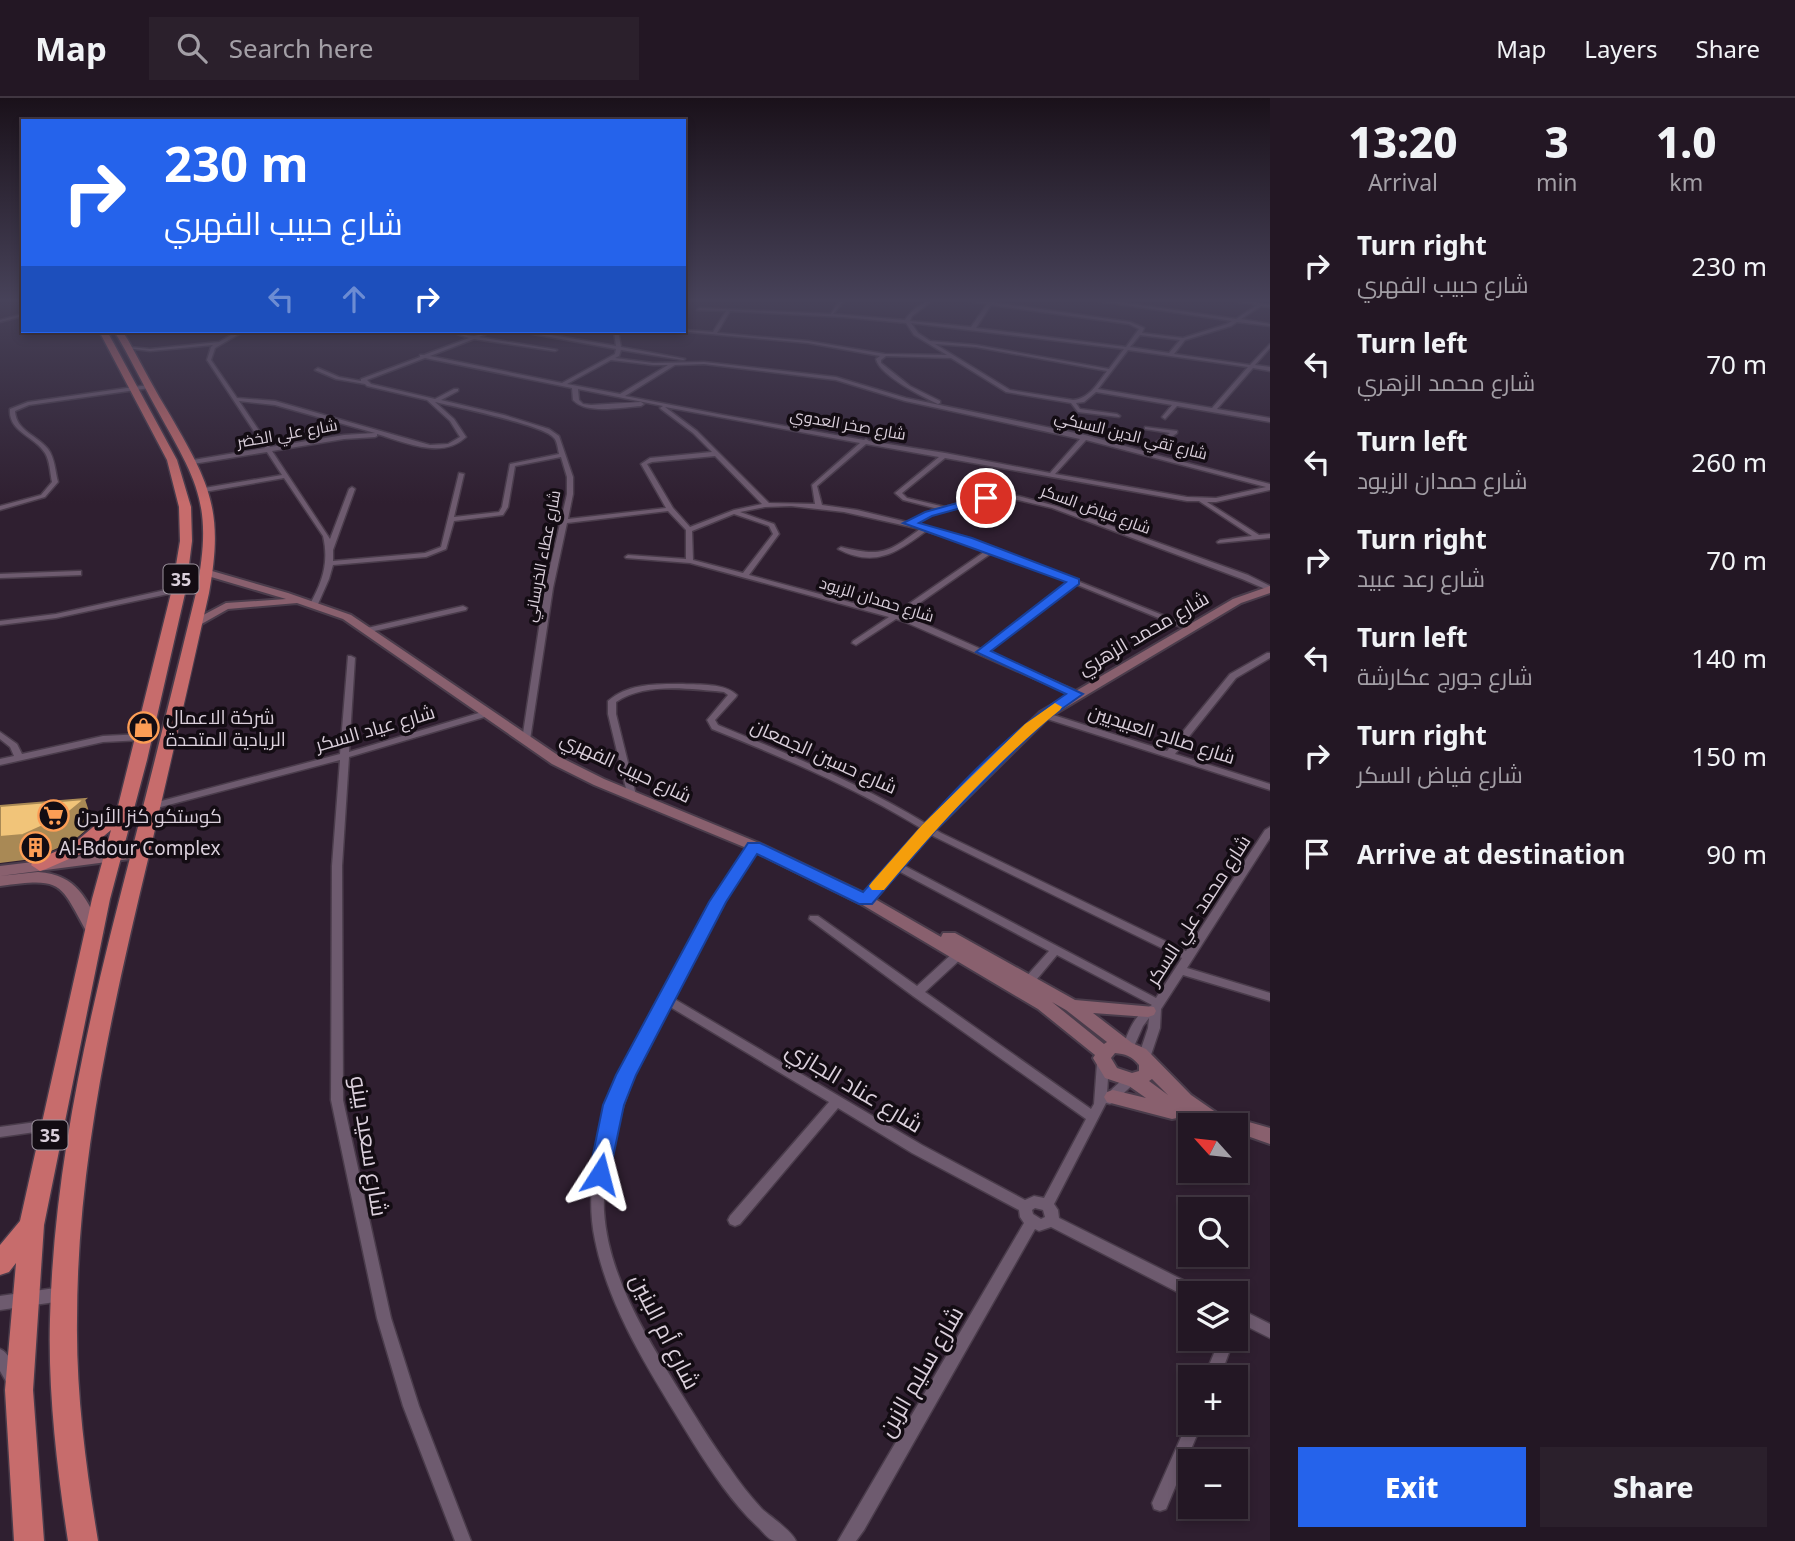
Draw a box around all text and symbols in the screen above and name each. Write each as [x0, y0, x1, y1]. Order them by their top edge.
search box [149, 17, 639, 80]
text: Map [35, 26, 107, 71]
icon: search [173, 29, 211, 67]
text: Search here [229, 30, 373, 66]
text: Map [1496, 32, 1546, 65]
text: Layers [1584, 32, 1658, 65]
text: Share [1696, 32, 1760, 65]
text: 13:20 [1348, 113, 1458, 170]
text: 3 [1545, 113, 1569, 170]
text: 1.0 [1656, 113, 1717, 170]
text: 230 m [164, 130, 309, 196]
icon: right [49, 147, 140, 238]
text: Arrival [1368, 166, 1438, 198]
text: min [1536, 166, 1578, 198]
text: km [1669, 166, 1703, 198]
text: شارع حبيب الفهري [164, 201, 403, 244]
text: Turn right [1357, 227, 1487, 263]
icon: right [1298, 247, 1336, 285]
text: 230 m [1691, 248, 1767, 284]
text: شارع حبيب الفهري [1357, 268, 1529, 300]
icon: left [262, 280, 300, 318]
icon: ahead [335, 280, 373, 318]
icon: right [408, 280, 446, 318]
text: Turn left [1357, 325, 1468, 361]
icon: left [1298, 345, 1336, 383]
text: 70 m [1706, 346, 1767, 382]
text: شارع محمد الزهري [1357, 366, 1535, 398]
street label: شارع صخر العدوي [788, 403, 908, 448]
street label: شارع تقي الدين السبكي [1052, 405, 1210, 468]
street label: شارع علي الخضر [234, 413, 340, 456]
text: Turn left [1357, 423, 1468, 459]
icon: left [1298, 443, 1336, 481]
text: 260 m [1691, 444, 1767, 480]
text: شارع حمدان الزيود [1357, 464, 1527, 496]
pin [956, 468, 1016, 528]
icon: arrive [967, 479, 1005, 517]
street label: شارع فياض السكر [1037, 479, 1154, 540]
street label: شارع عطاء الخرساني [518, 488, 569, 624]
text: Turn right [1357, 521, 1487, 557]
icon: right [1298, 541, 1336, 579]
text: 70 m [1706, 542, 1767, 578]
text: شارع رعد عبيد [1357, 562, 1485, 594]
road number: 35 [164, 564, 198, 593]
street label: شارع حمدان الزيود [817, 571, 937, 628]
street label: شارع محمد الزهري [1073, 585, 1214, 683]
text: Turn left [1357, 619, 1468, 655]
icon: left [1298, 639, 1336, 677]
text: 140 m [1691, 640, 1767, 676]
text: شارع جورج عكارشة [1357, 660, 1533, 692]
street label: شارع صالح العبيديين [1085, 698, 1239, 771]
street label: شارع عياد السكر [311, 699, 438, 759]
place label: شركة الاعمال الريادية المتحدة [166, 704, 286, 752]
shop icon: شركة الاعمال الريادية المتحدة [126, 711, 160, 745]
street label: شارع حسين الجمعان [746, 712, 901, 801]
text: Turn right [1357, 717, 1487, 753]
street label: شارع حبيب الفهري [555, 725, 696, 811]
icon: right [1298, 737, 1336, 775]
text: 150 m [1691, 738, 1767, 774]
text: شارع فياض السكر [1357, 758, 1523, 790]
supermarket icon: كوستكو كنز الأردن [37, 799, 71, 833]
place label: كوستكو كنز الأردن [77, 803, 222, 829]
street label: شارع محمد علي السكر [1139, 830, 1258, 992]
building icon: Al-Bdour Complex [19, 831, 53, 865]
place label: Al-Bdour Complex [59, 835, 220, 861]
icon: arrive [1298, 835, 1336, 873]
text: Arrive at destination [1357, 836, 1626, 872]
text: 90 m [1706, 836, 1767, 872]
street label: شارع عناد الجازي [779, 1032, 930, 1142]
street label: شارع سعيد بينو [342, 1073, 397, 1219]
north arrow [1178, 1113, 1248, 1183]
map controls [1178, 1113, 1248, 1519]
road number: 35 [32, 1120, 68, 1150]
position arrow [563, 1137, 637, 1211]
button: search [1178, 1197, 1248, 1267]
street label: شارع أم البنين [622, 1268, 709, 1395]
button: layers [1178, 1281, 1248, 1351]
street label: شارع سليم الزبن [870, 1300, 971, 1443]
button: + [1178, 1365, 1248, 1435]
button: Exit [1298, 1447, 1526, 1527]
button: Share [1540, 1447, 1767, 1527]
button: − [1178, 1449, 1248, 1519]

